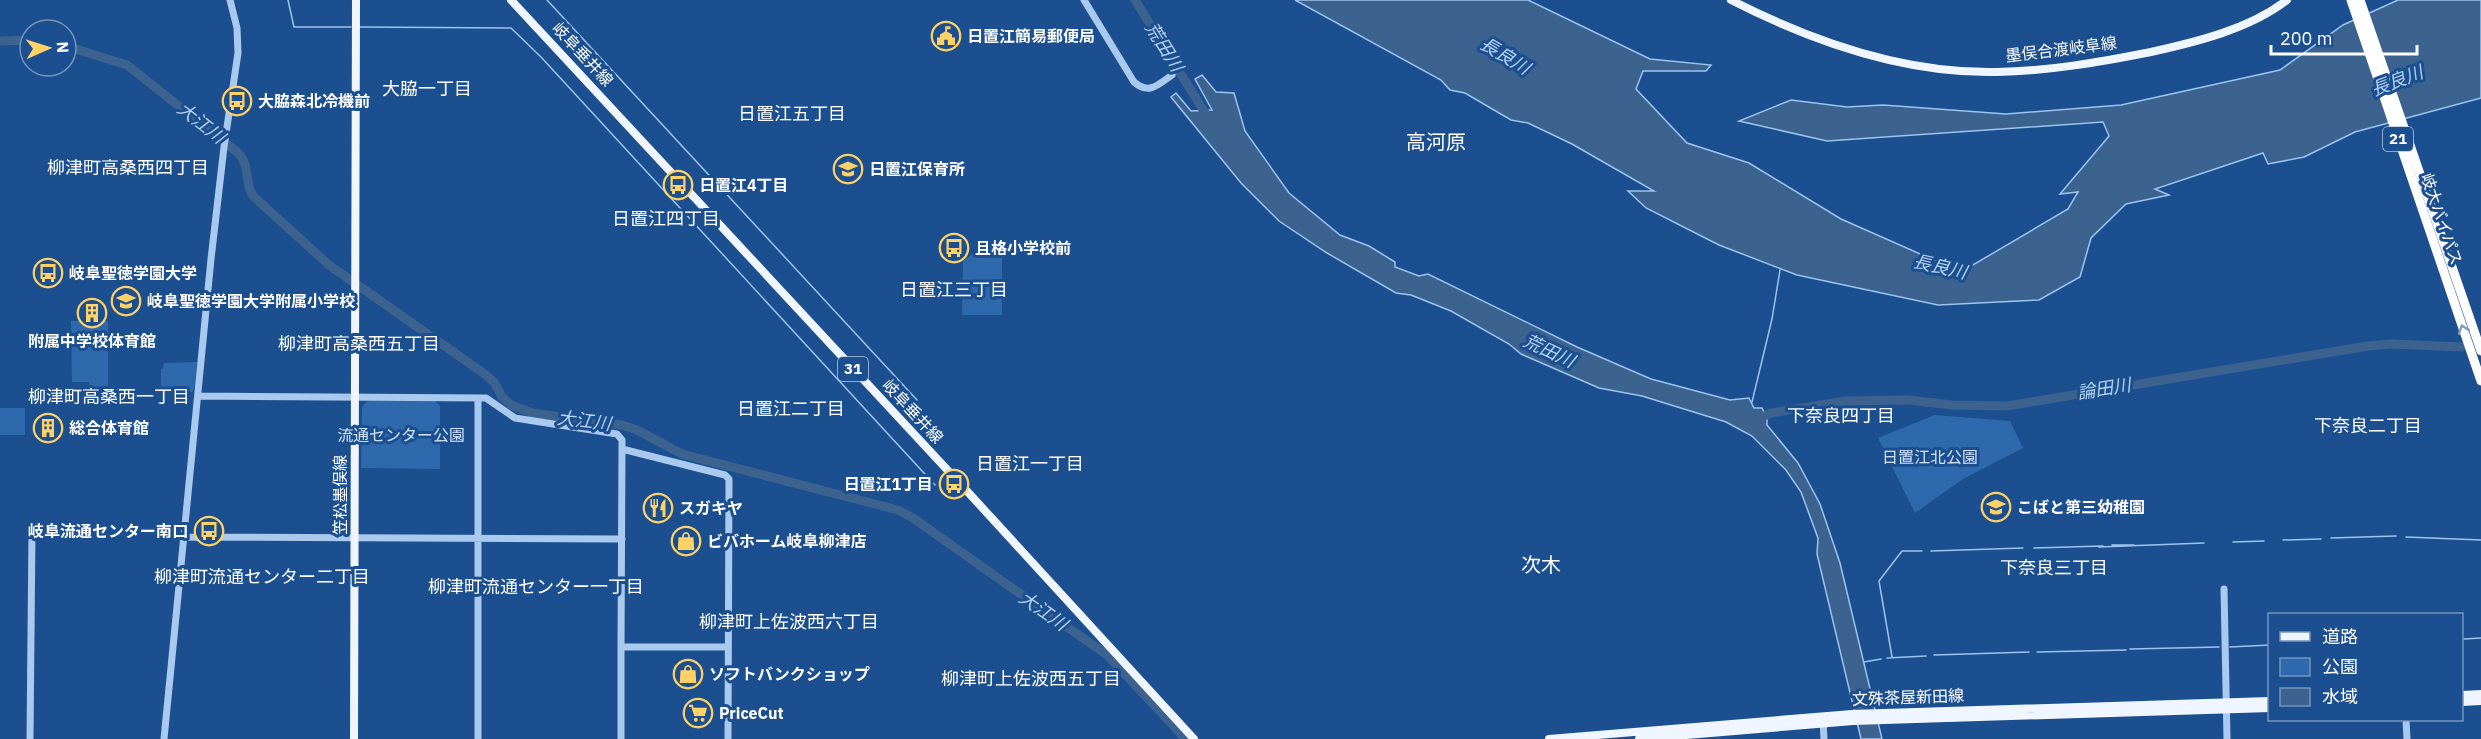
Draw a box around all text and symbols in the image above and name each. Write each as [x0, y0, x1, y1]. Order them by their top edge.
north arrow [18, 18, 78, 78]
street label: 岐阜垂井線 [548, 18, 618, 90]
water label: 荒田川 [1140, 18, 1190, 77]
scale bar [2271, 18, 2416, 56]
public building icon: 日置江簡易郵便局 [930, 20, 962, 52]
place label: 日置江簡易郵便局 [967, 26, 1095, 46]
text: 200 m [2280, 27, 2332, 50]
water label: 長良川 [1476, 32, 1536, 80]
street label: 墨俣合渡岐阜線 [2004, 32, 2118, 66]
text: N [53, 41, 73, 54]
water label: 長良川 [2367, 59, 2428, 101]
district label: 大脇一丁目 [382, 77, 472, 100]
bus stop icon: 大脇森北冷機前 [221, 85, 253, 117]
place label: 大脇森北冷機前 [258, 91, 370, 111]
water label: 大江川 [173, 97, 231, 150]
district label: 日置江五丁目 [738, 102, 846, 125]
road number: 21 [2383, 127, 2413, 151]
district label: 高河原 [1406, 128, 1466, 155]
school or university icon: 日置江保育所 [832, 153, 864, 185]
district label: 柳津町高桑西四丁目 [47, 156, 209, 179]
place label: 日置江保育所 [869, 159, 965, 179]
bus stop icon: 日置江4丁目 [662, 169, 694, 201]
street label: 岐大バイパス [2417, 171, 2467, 267]
place label: 日置江4丁目 [699, 175, 789, 195]
district label: 日置江四丁目 [612, 207, 720, 230]
bus stop icon: 且格小学校前 [938, 232, 970, 264]
place label: 且格小学校前 [975, 238, 1071, 258]
water label: 長良川 [1911, 249, 1971, 284]
bus stop icon: 岐阜聖徳学園大学 [32, 257, 64, 289]
place label: 岐阜聖徳学園大学 [69, 263, 197, 283]
district label: 日置江三丁目 [900, 278, 1008, 301]
school or university icon: 岐阜聖徳学園大学附属小学校 [110, 285, 142, 317]
place label: 岐阜聖徳学園大学附属小学校 [147, 291, 355, 311]
building icon: 附属中学校体育館 [76, 297, 108, 329]
one-way arrow [2458, 324, 2471, 335]
water label: 荒田川 [1520, 329, 1580, 373]
place label: 附属中学校体育館 [28, 331, 156, 351]
district label: 柳津町高桑西五丁目 [278, 332, 440, 355]
road number: 31 [838, 357, 868, 381]
water label: 論田川 [2075, 373, 2134, 404]
street label: 岐阜垂井線 [878, 375, 948, 447]
district label: 柳津町高桑西一丁目 [28, 385, 190, 408]
district label: 日置江二丁目 [737, 397, 845, 420]
district label: 下奈良四丁目 [1787, 404, 1895, 427]
water label: 大江川 [556, 406, 614, 435]
building icon: 総合体育館 [32, 412, 64, 444]
district label: 下奈良二丁目 [2314, 414, 2422, 437]
place label: 総合体育館 [69, 418, 149, 438]
park label: 流通センター公園 [337, 425, 465, 445]
park label: 日置江北公園 [1882, 447, 1978, 467]
district label: 日置江一丁目 [976, 452, 1084, 475]
street label: 笠松墨俣線 [330, 455, 350, 535]
bus stop icon: 日置江1丁目 [938, 468, 970, 500]
place label: 日置江1丁目 [843, 474, 933, 494]
school or university icon: こばと第三幼稚園 [1980, 491, 2012, 523]
restaurant icon: スガキヤ [642, 492, 674, 524]
place label: こばと第三幼稚園 [2017, 497, 2145, 517]
place label: スガキヤ [679, 498, 743, 518]
bus stop icon: 岐阜流通センター南口 [193, 515, 225, 547]
place label: 岐阜流通センター南口 [28, 521, 188, 541]
shop icon: ビバホーム岐阜柳津店 [670, 525, 702, 557]
place label: ビバホーム岐阜柳津店 [707, 531, 867, 551]
district label: 次木 [1521, 551, 1561, 578]
district label: 下奈良三丁目 [2000, 556, 2108, 579]
district label: 柳津町流通センター二丁目 [154, 565, 370, 588]
district label: 柳津町流通センター一丁目 [428, 575, 644, 598]
water label: 大江川 [1015, 586, 1074, 637]
district label: 柳津町上佐波西六丁目 [699, 610, 879, 633]
legend [2268, 613, 2463, 721]
text: 道路 [2322, 625, 2358, 648]
text: 公園 [2322, 655, 2358, 678]
shop icon: ソフトバンクショップ [672, 658, 704, 690]
place label: ソフトバンクショップ [709, 664, 870, 684]
district label: 柳津町上佐波西五丁目 [941, 667, 1121, 690]
street label: 文殊茶屋新田線 [1852, 685, 1964, 709]
text: 水域 [2322, 685, 2358, 708]
supermarket icon: PriceCut [682, 697, 714, 729]
place label: PriceCut [719, 703, 784, 723]

